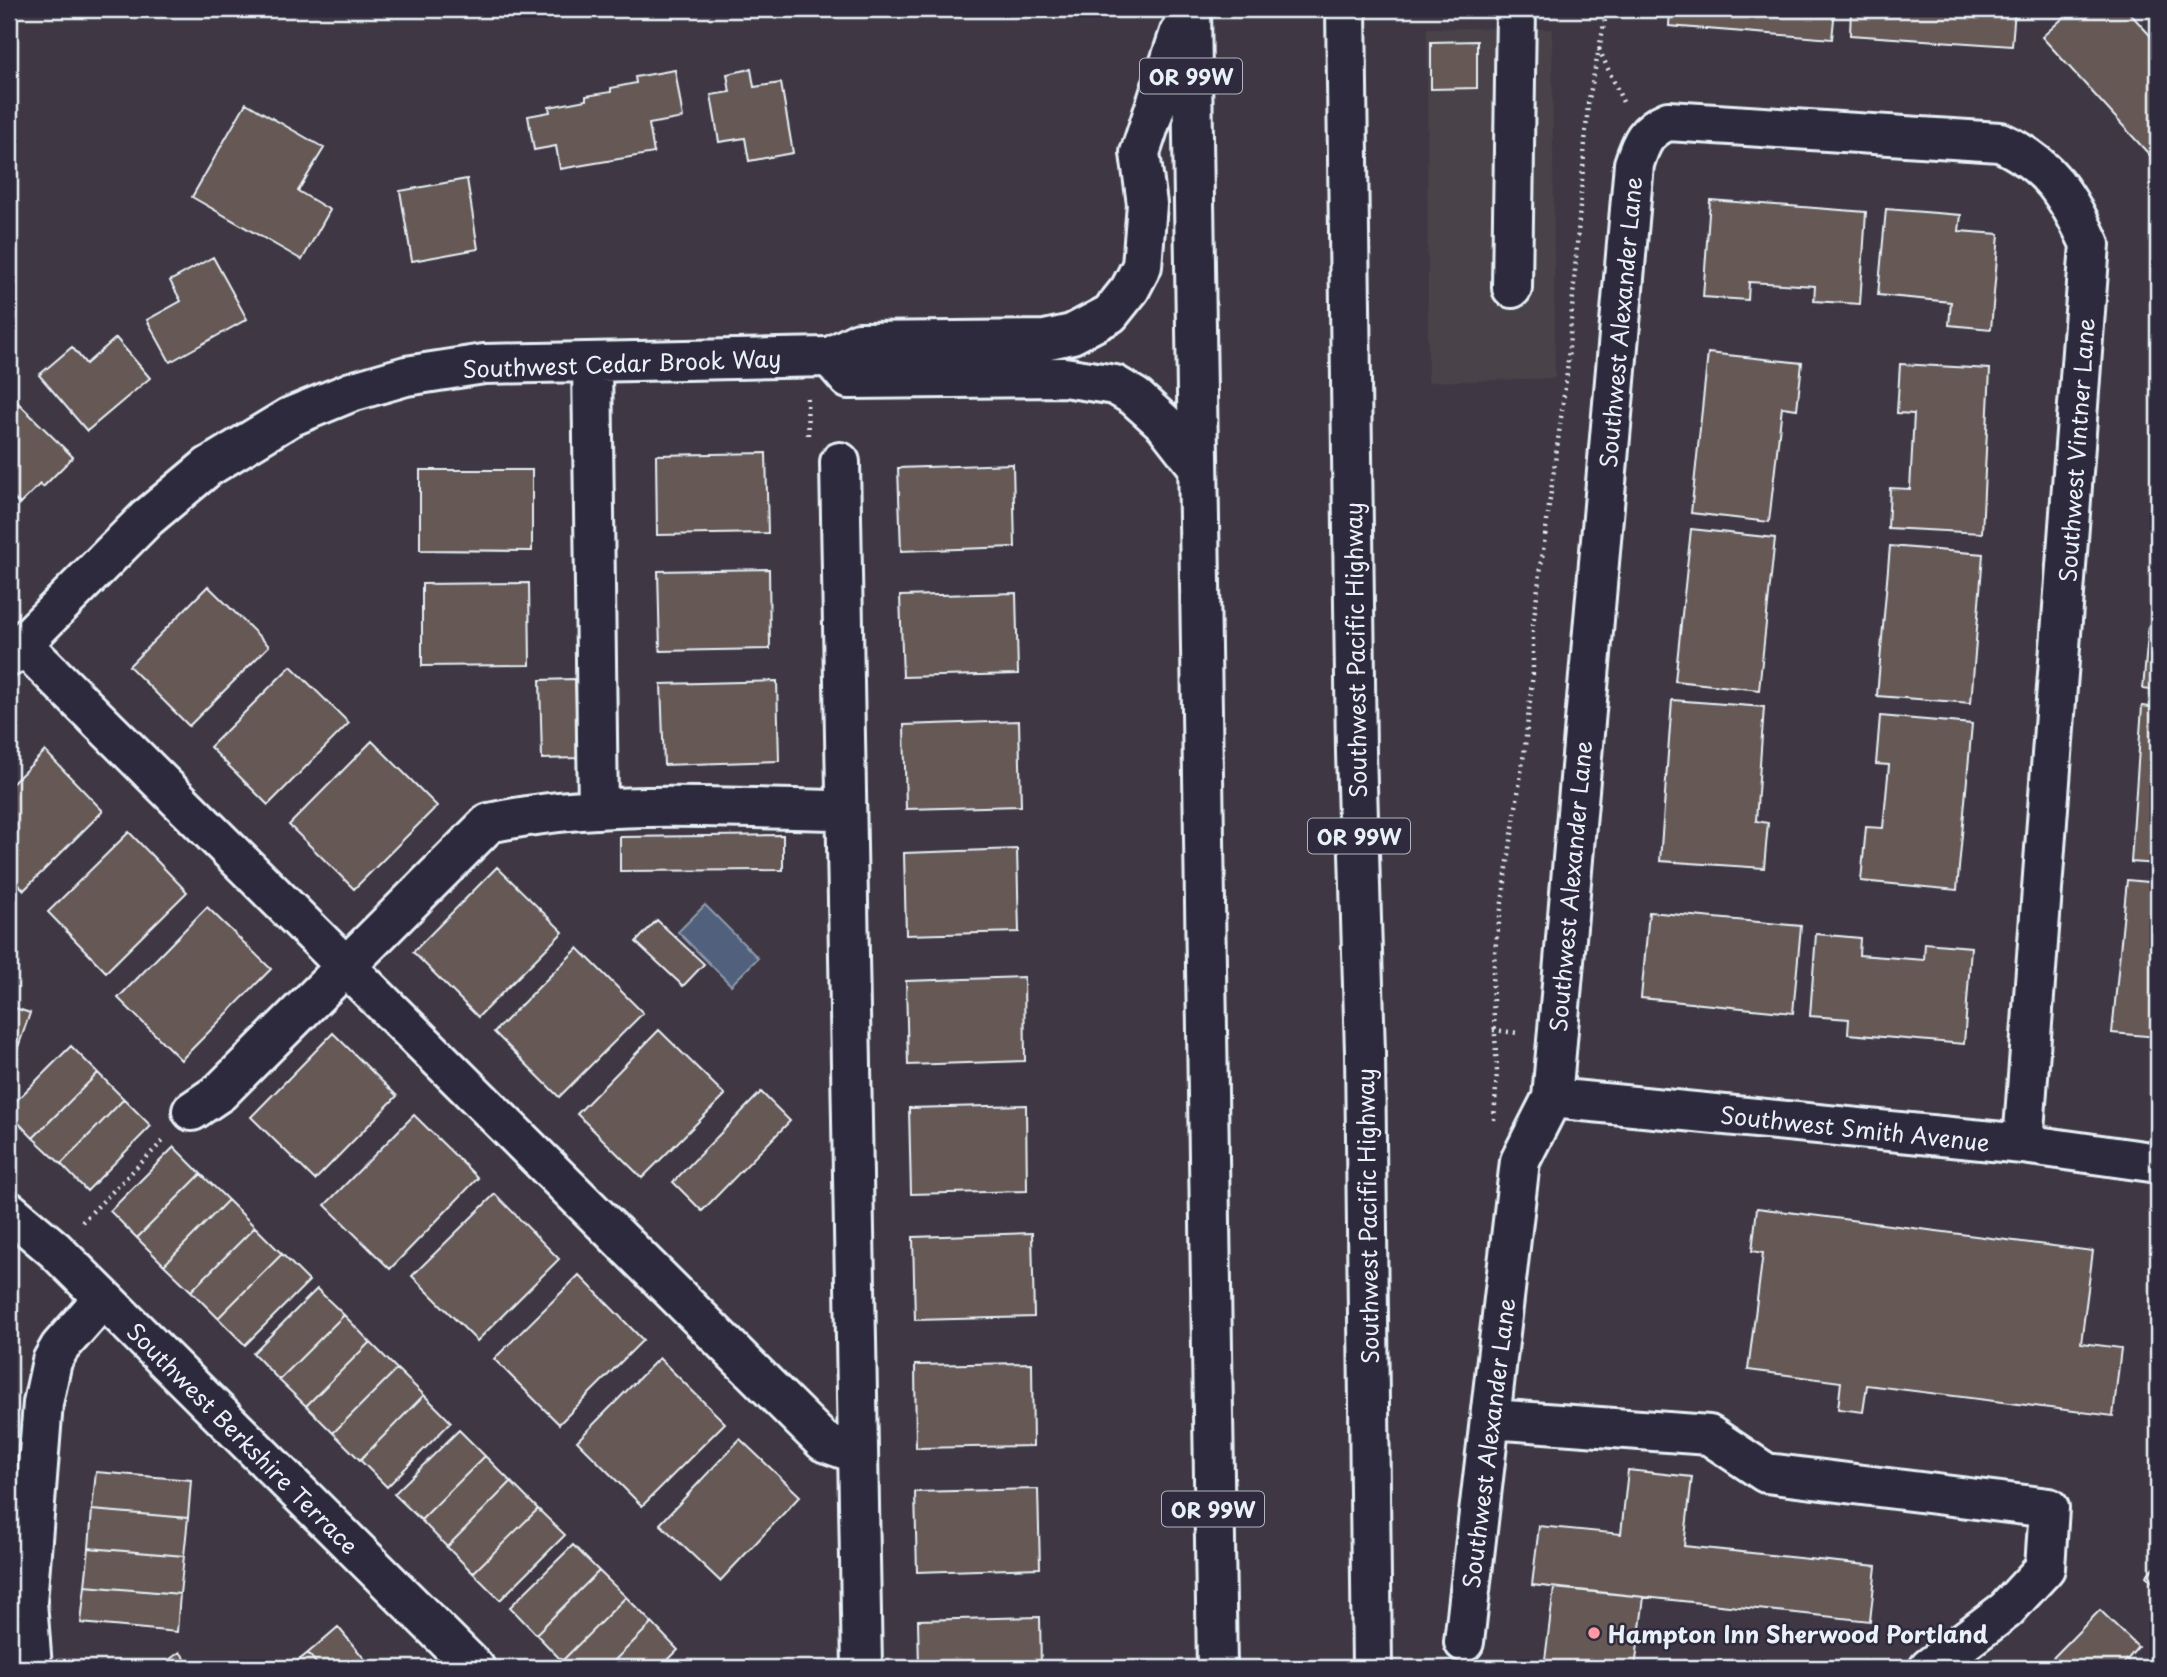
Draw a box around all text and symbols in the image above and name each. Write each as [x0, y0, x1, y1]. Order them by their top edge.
road number: OR 99W [1140, 58, 1242, 94]
street label: Southwest Alexander Lane [1590, 175, 1650, 469]
street label: Southwest Vintner Lane [2049, 317, 2103, 583]
street label: Southwest Cedar Brook Way [462, 340, 782, 386]
street label: Southwest Pacific Highway [1335, 502, 1375, 798]
street label: Southwest Alexander Lane [1540, 739, 1600, 1033]
road number: OR 99W [1308, 818, 1410, 854]
street label: Southwest Pacific Highway [1347, 1068, 1387, 1364]
street label: Southwest Smith Avenue [1719, 1096, 1991, 1160]
street label: Southwest Alexander Lane [1453, 1296, 1523, 1590]
street label: Southwest Berkshire Terrace [119, 1314, 367, 1562]
road number: OR 99W [1162, 1492, 1264, 1526]
place label: Hampton Inn Sherwood Portland [1608, 1616, 1988, 1651]
marker: Hampton Inn Sherwood Portland [1586, 1625, 1602, 1641]

